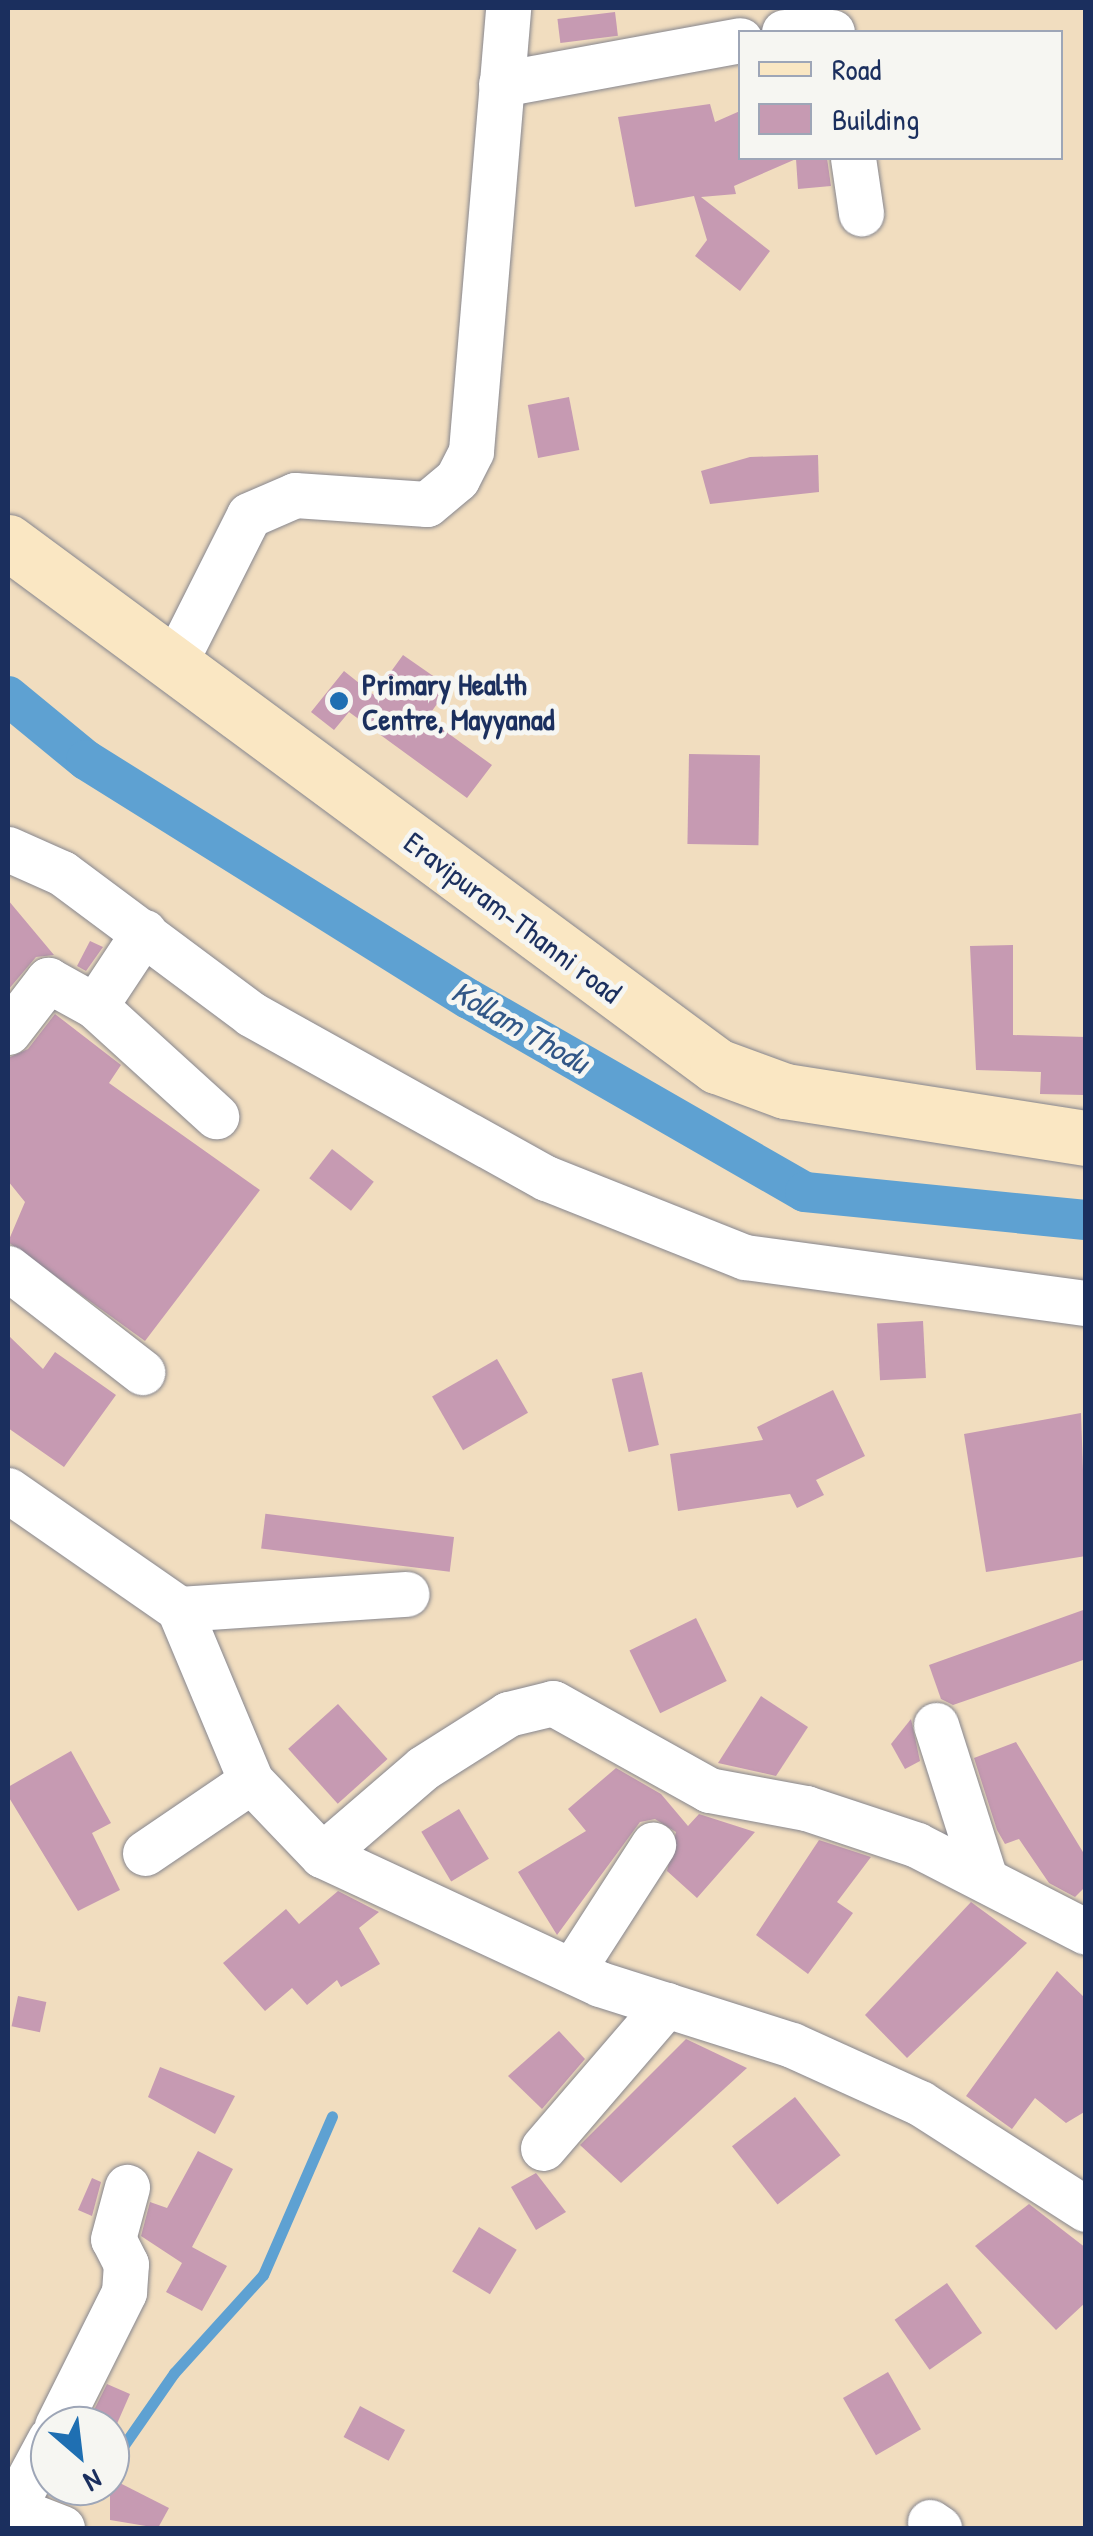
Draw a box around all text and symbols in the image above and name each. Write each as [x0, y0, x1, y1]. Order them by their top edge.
legend [738, 30, 1063, 160]
text: Road [832, 49, 881, 89]
text: Building [832, 99, 919, 139]
place label: Primary Health Centre, Mayyanad [362, 666, 554, 736]
marker: Primary Health Centre, Mayyanad [326, 688, 352, 714]
street label: Eravipuram-Thanni road [397, 824, 629, 1010]
water label: Kollam Thodu [445, 972, 595, 1082]
north arrow [30, 2406, 130, 2506]
text: N [78, 2460, 109, 2501]

